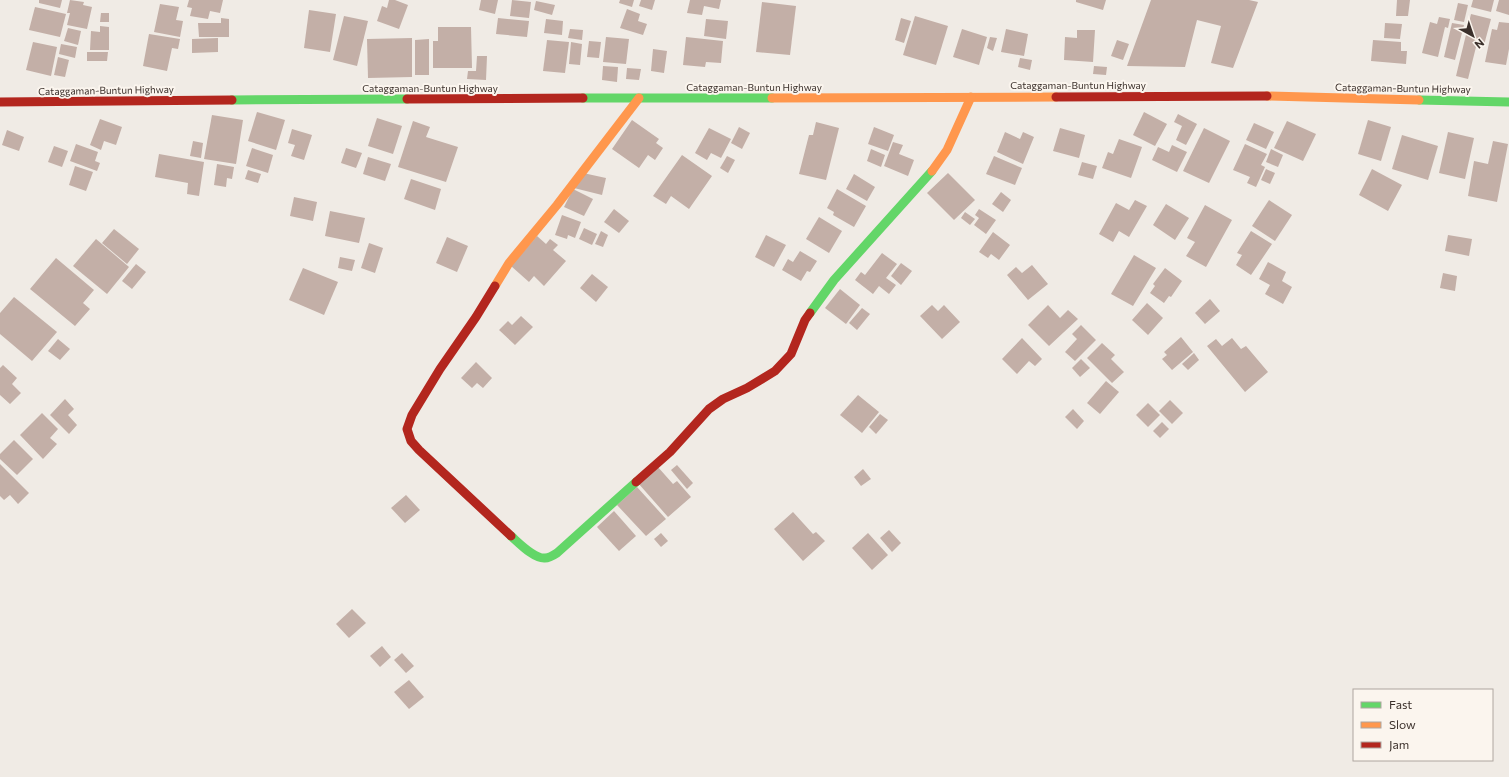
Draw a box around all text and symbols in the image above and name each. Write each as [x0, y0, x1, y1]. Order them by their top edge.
north arrow [1453, 16, 1493, 56]
text: N [1472, 36, 1487, 52]
street label: Cataggaman-Buntun Highway [1010, 79, 1146, 91]
street label: Cataggaman-Buntun Highway [686, 81, 822, 93]
street label: Cataggaman-Buntun Highway [1335, 81, 1471, 95]
street label: Cataggaman-Buntun Highway [362, 82, 498, 94]
street label: Cataggaman-Buntun Highway [38, 83, 174, 97]
legend [1353, 689, 1493, 761]
text: Fast [1389, 697, 1412, 711]
text: Slow [1389, 717, 1416, 731]
text: Jam [1389, 737, 1409, 752]

